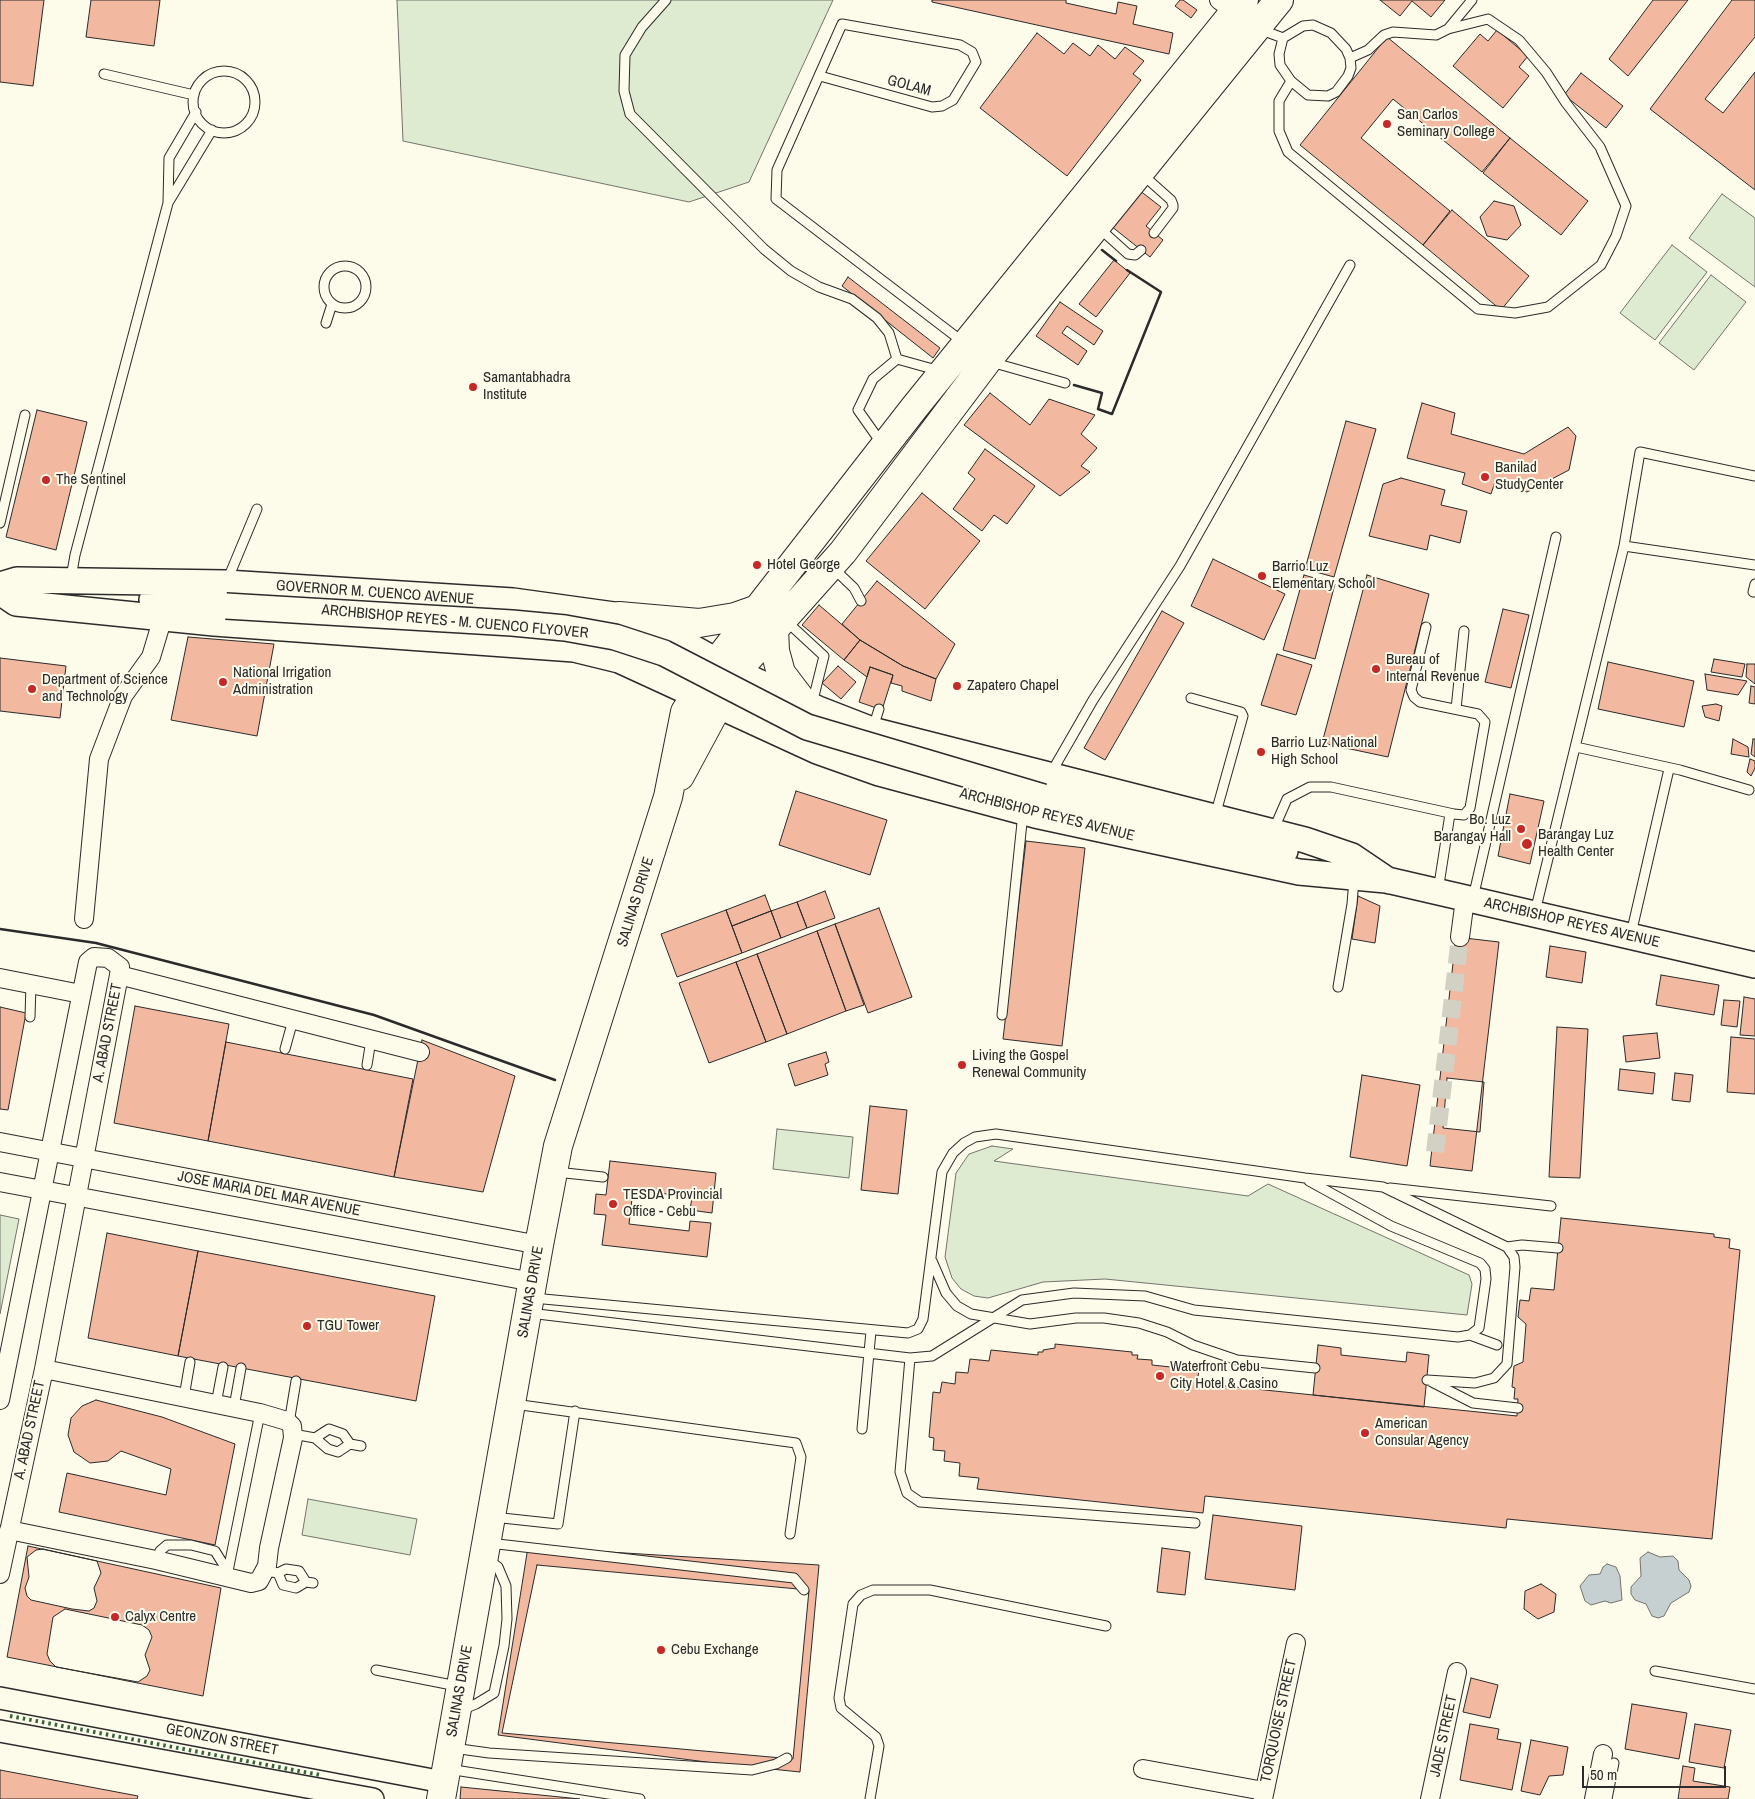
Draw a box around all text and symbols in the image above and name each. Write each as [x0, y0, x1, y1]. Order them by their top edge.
street label: GOLAM [885, 72, 933, 100]
place label: San Carlos Seminary College [1397, 106, 1495, 141]
marker: San Carlos Seminary College [1381, 118, 1393, 130]
place label: Samantabhadra Institute [483, 369, 571, 404]
marker: Samantabhadra Institute [467, 381, 479, 393]
place label: Banilad StudyCenter [1495, 459, 1563, 494]
place label: The Sentinel [56, 471, 126, 489]
marker: Banilad StudyCenter [1479, 471, 1491, 483]
marker: The Sentinel [40, 474, 52, 486]
place label: Hotel George [767, 556, 840, 574]
place label: Barrio Luz Elementary School [1272, 558, 1375, 593]
marker: Hotel George [751, 559, 763, 571]
marker: Barrio Luz Elementary School [1256, 570, 1268, 582]
street label: GOVERNOR M. CUENCO AVENUE [275, 577, 475, 609]
street label: ARCHBISHOP REYES - M. CUENCO FLYOVER [321, 601, 589, 643]
place label: Bureau of Internal Revenue [1386, 651, 1480, 686]
marker: Bureau of Internal Revenue [1370, 663, 1382, 675]
place label: National Irrigation Administration [233, 664, 331, 699]
place label: Department of Science and Technology [42, 671, 168, 706]
marker: National Irrigation Administration [217, 676, 229, 688]
place label: Zapatero Chapel [967, 677, 1059, 695]
marker: Zapatero Chapel [951, 680, 963, 692]
marker: Department of Science and Technology [26, 683, 38, 695]
place label: Barrio Luz National High School [1271, 734, 1377, 769]
marker: Barrio Luz National High School [1255, 746, 1267, 758]
street label: ARCHBISHOP REYES AVENUE [958, 785, 1136, 845]
place label: Bo. Luz Barangay Hall [1434, 811, 1511, 846]
marker: Bo. Luz Barangay Hall [1515, 823, 1527, 835]
place label: Barangay Luz Health Center [1538, 826, 1614, 861]
marker: Barangay Luz Health Center [1520, 837, 1534, 851]
street label: SALINAS DRIVE [614, 855, 658, 949]
street label: ARCHBISHOP REYES AVENUE [1483, 894, 1661, 952]
street label: A. ABAD STREET [90, 982, 126, 1084]
place label: Living the Gospel Renewal Community [972, 1047, 1086, 1082]
marker: Living the Gospel Renewal Community [956, 1059, 968, 1071]
street label: JOSE MARIA DEL MAR AVENUE [176, 1167, 362, 1221]
place label: TESDA Provincial Office - Cebu [623, 1186, 722, 1221]
marker: TESDA Provincial Office - Cebu [607, 1198, 619, 1210]
street label: SALINAS DRIVE [514, 1245, 548, 1339]
place label: TGU Tower [317, 1317, 379, 1335]
marker: TGU Tower [301, 1320, 313, 1332]
place label: Waterfront Cebu City Hotel & Casino [1170, 1358, 1278, 1393]
marker: Waterfront Cebu City Hotel & Casino [1154, 1370, 1166, 1382]
street label: A. ABAD STREET [11, 1379, 49, 1481]
place label: American Consular Agency [1375, 1415, 1469, 1450]
marker: American Consular Agency [1359, 1427, 1371, 1439]
place label: Calyx Centre [125, 1608, 196, 1626]
marker: Calyx Centre [109, 1611, 121, 1623]
place label: Cebu Exchange [671, 1641, 759, 1659]
street label: SALINAS DRIVE [443, 1644, 477, 1738]
marker: Cebu Exchange [655, 1644, 667, 1656]
street label: TORQUOISE STREET [1257, 1658, 1301, 1784]
street label: JADE STREET [1427, 1693, 1461, 1779]
street label: GEONZON STREET [164, 1720, 280, 1760]
scale bar [1585, 1756, 1729, 1788]
text: 50 m [1590, 1764, 1617, 1785]

